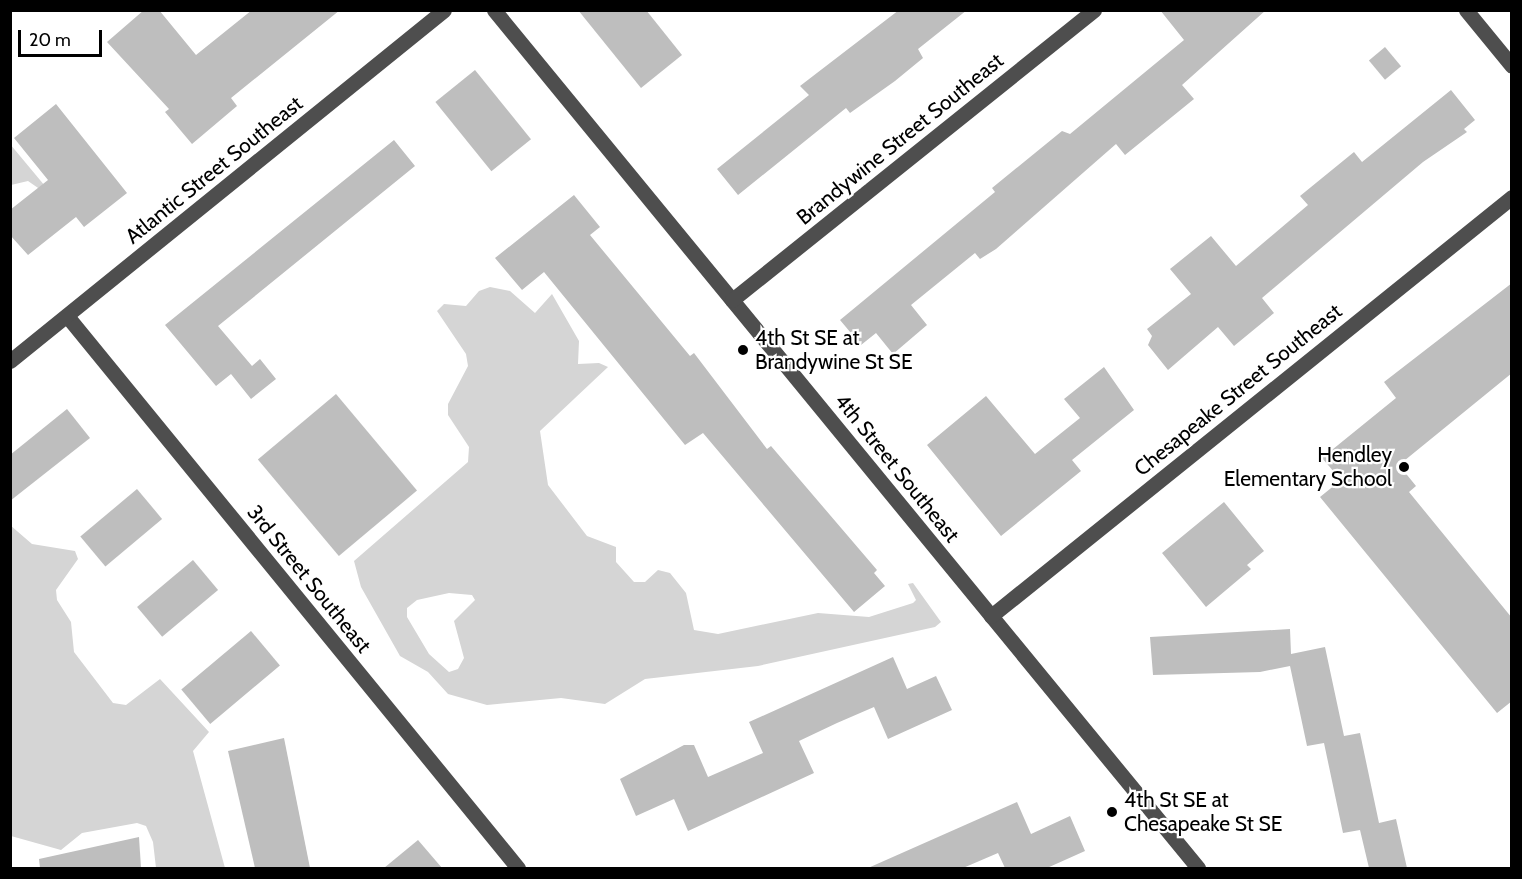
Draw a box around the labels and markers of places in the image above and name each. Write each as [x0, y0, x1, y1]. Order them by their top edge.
place label: 4th St SE at Brandywine St SE [755, 325, 913, 375]
marker: 4th St SE at Brandywine St SE [736, 343, 750, 357]
place label: Hendley Elementary School [1224, 442, 1392, 492]
marker: Hendley Elementary School [1397, 460, 1411, 474]
place label: 4th St SE at Chesapeake St SE [1124, 787, 1282, 837]
marker: 4th St SE at Chesapeake St SE [1105, 805, 1119, 819]

